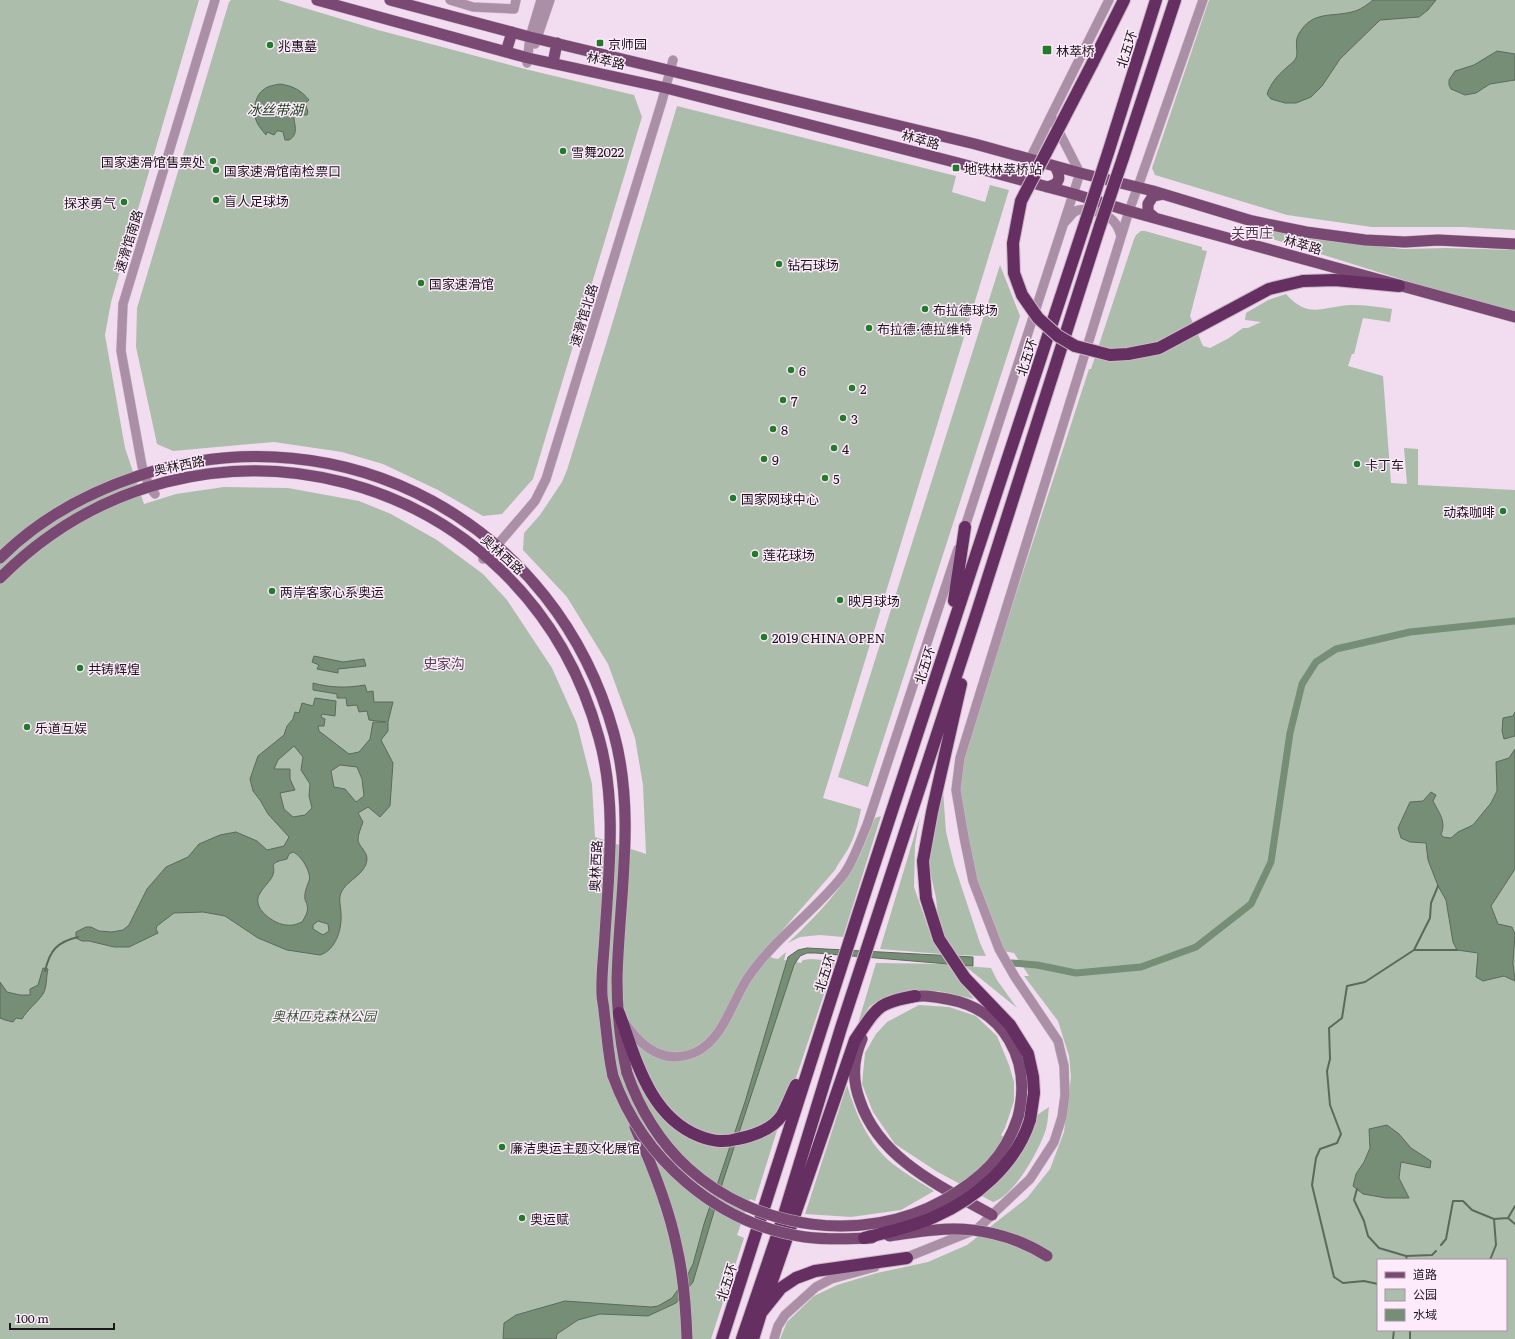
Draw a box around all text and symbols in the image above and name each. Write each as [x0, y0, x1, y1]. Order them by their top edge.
street label: 北五环 [1111, 28, 1141, 70]
place label: 京师园 [608, 34, 647, 53]
place label: 兆惠墓 [278, 36, 317, 55]
marker: 京师园 [595, 38, 605, 48]
marker: 兆惠墓 [265, 40, 275, 50]
place label: 林萃桥 [1056, 41, 1095, 60]
marker: 林萃桥 [1041, 44, 1053, 56]
street label: 林萃路 [585, 47, 627, 73]
water label: 冰丝带湖 [247, 99, 305, 119]
street label: 林萃路 [900, 125, 942, 153]
place label: 雪舞2022 [571, 142, 625, 161]
marker: 雪舞2022 [558, 146, 568, 156]
place label: 国家速滑馆售票处 [101, 152, 205, 171]
marker: 国家速滑馆售票处 [208, 156, 218, 166]
place label: 地铁林萃桥站 [964, 159, 1042, 178]
place label: 国家速滑馆南检票口 [224, 161, 341, 180]
marker: 地铁林萃桥站 [951, 163, 961, 173]
marker: 国家速滑馆南检票口 [211, 165, 221, 175]
place label: 盲人足球场 [224, 191, 289, 210]
place label: 探求勇气 [64, 193, 116, 212]
marker: 盲人足球场 [211, 195, 221, 205]
marker: 探求勇气 [119, 197, 129, 207]
street label: 速滑馆南路 [109, 207, 147, 275]
district label: 关西庄 [1231, 222, 1273, 242]
street label: 林萃路 [1282, 229, 1324, 259]
place label: 钻石球场 [787, 255, 839, 274]
marker: 钻石球场 [774, 259, 784, 269]
place label: 国家速滑馆 [429, 274, 494, 293]
marker: 国家速滑馆 [416, 278, 426, 288]
street label: 速滑馆北路 [564, 281, 602, 349]
place label: 布拉德球场 [933, 300, 998, 319]
marker: 布拉德球场 [920, 304, 930, 314]
place label: 布拉德·德拉维特 [877, 319, 972, 338]
marker: 布拉德·德拉维特 [864, 323, 874, 333]
street label: 北五环 [1011, 336, 1041, 378]
place label: 6 [799, 361, 806, 380]
marker: 6 [786, 365, 796, 375]
place label: 2 [860, 379, 867, 398]
marker: 2 [847, 383, 857, 393]
place label: 7 [791, 391, 798, 410]
marker: 7 [778, 395, 788, 405]
place label: 3 [851, 409, 858, 428]
marker: 3 [838, 413, 848, 423]
place label: 8 [781, 420, 788, 439]
marker: 8 [768, 424, 778, 434]
place label: 4 [842, 439, 849, 458]
marker: 4 [829, 443, 839, 453]
street label: 奥林西路 [152, 450, 206, 480]
place label: 9 [772, 450, 779, 469]
marker: 9 [759, 454, 769, 464]
place label: 卡丁车 [1365, 455, 1404, 474]
marker: 卡丁车 [1352, 459, 1362, 469]
place label: 5 [833, 469, 840, 488]
marker: 5 [820, 473, 830, 483]
place label: 国家网球中心 [741, 489, 819, 508]
marker: 国家网球中心 [728, 493, 738, 503]
place label: 动森咖啡 [1443, 502, 1495, 521]
marker: 动森咖啡 [1498, 506, 1508, 516]
street label: 奥林西路 [477, 530, 529, 578]
place label: 莲花球场 [763, 545, 815, 564]
marker: 莲花球场 [750, 549, 760, 559]
place label: 两岸客家心系奥运 [280, 582, 384, 601]
marker: 两岸客家心系奥运 [267, 586, 277, 596]
place label: 映月球场 [848, 591, 900, 610]
marker: 映月球场 [835, 595, 845, 605]
place label: 2019 CHINA OPEN [772, 628, 885, 647]
marker: 2019 CHINA OPEN [759, 632, 769, 642]
street label: 北五环 [909, 644, 939, 686]
district label: 史家沟 [423, 653, 465, 673]
place label: 共铸辉煌 [88, 659, 140, 678]
marker: 共铸辉煌 [75, 663, 85, 673]
place label: 乐道互娱 [35, 718, 87, 737]
marker: 乐道互娱 [22, 722, 32, 732]
street label: 奥林西路 [584, 840, 606, 892]
street label: 北五环 [809, 952, 839, 994]
park label: 奥林匹克森林公园 [272, 1006, 378, 1025]
place label: 廉洁奥运主题文化展馆 [510, 1138, 640, 1157]
marker: 廉洁奥运主题文化展馆 [497, 1142, 507, 1152]
place label: 奥运赋 [530, 1209, 569, 1228]
marker: 奥运赋 [517, 1213, 527, 1223]
legend [1377, 1259, 1507, 1331]
street label: 北五环 [711, 1261, 741, 1303]
text: 道路 [1413, 1265, 1437, 1283]
text: 公园 [1413, 1285, 1437, 1303]
scale bar [10, 1305, 114, 1331]
text: 水域 [1413, 1305, 1437, 1323]
text: 100 m [16, 1309, 49, 1327]

